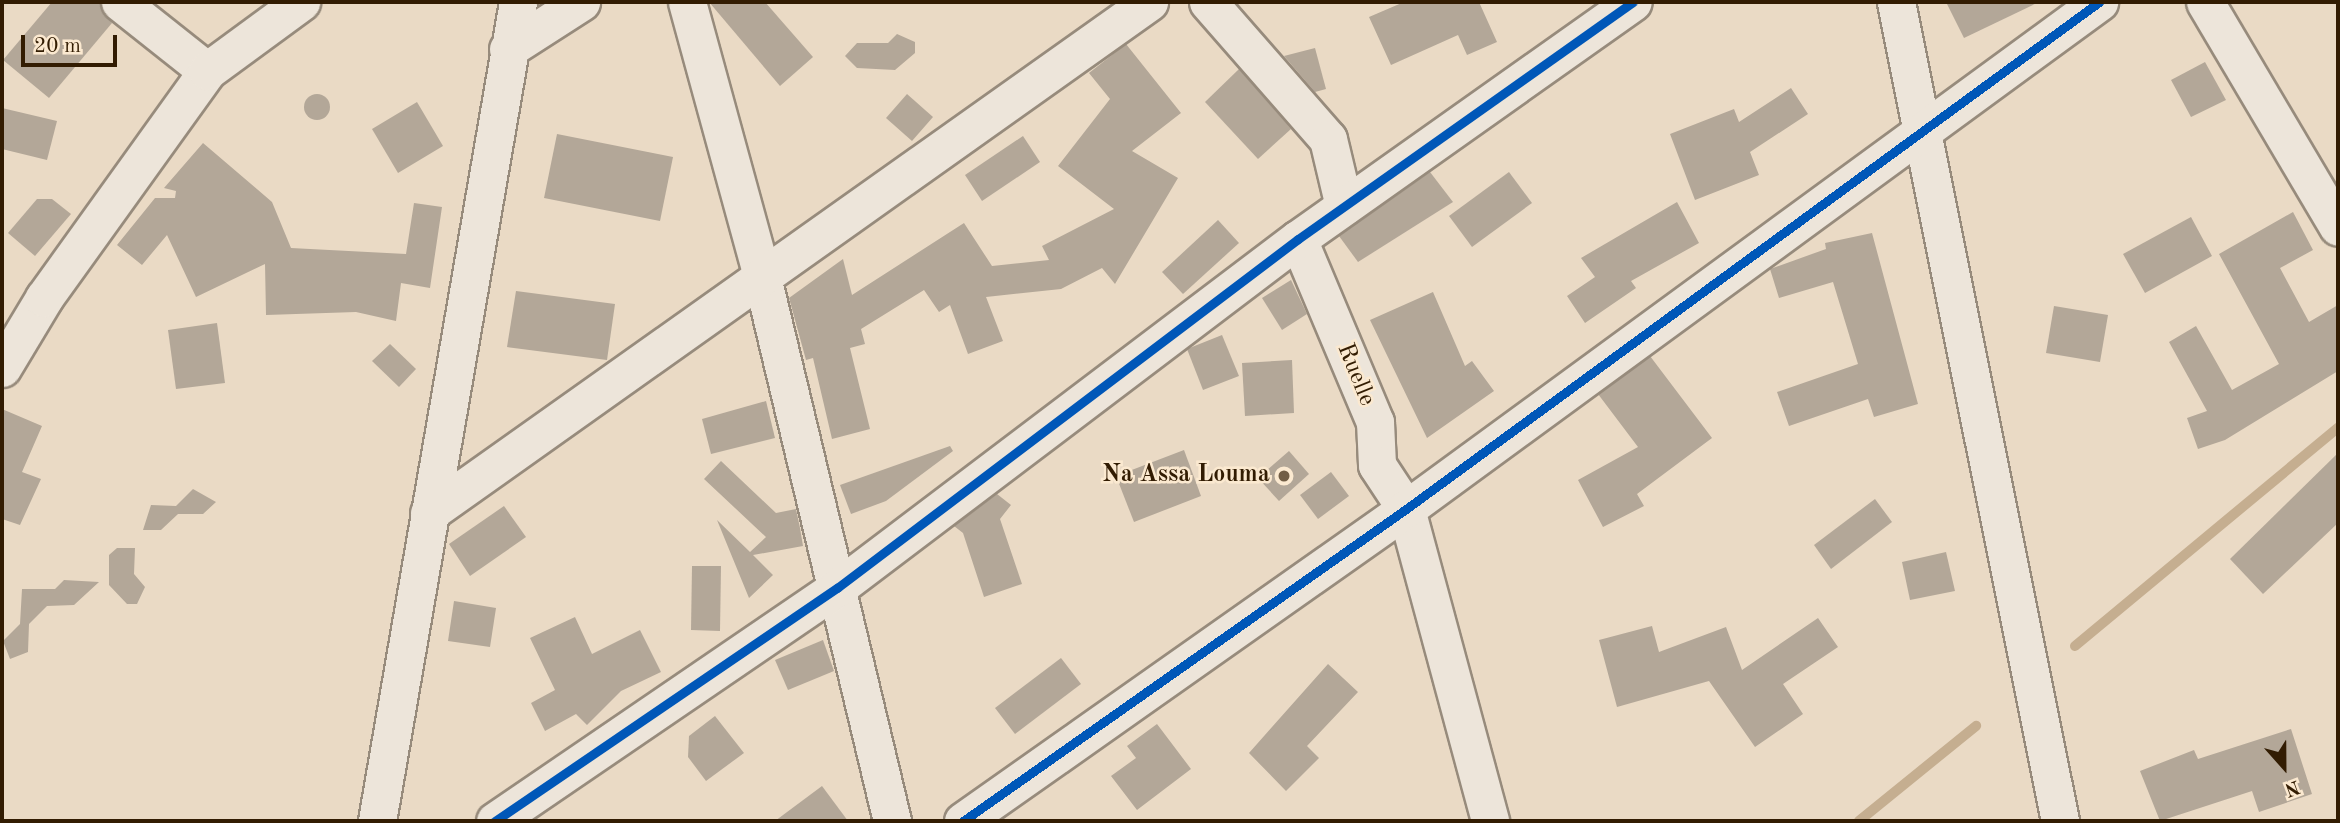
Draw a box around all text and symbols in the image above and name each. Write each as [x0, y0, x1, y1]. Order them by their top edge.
scale bar [24, 21, 121, 65]
text: 20 m [34, 36, 81, 57]
street label: Ruelle [1329, 339, 1381, 411]
place label: Na Assa Louma [1102, 462, 1270, 490]
marker: Na Assa Louma [1276, 468, 1292, 484]
north arrow [2249, 732, 2319, 802]
text: N [2282, 776, 2302, 799]

